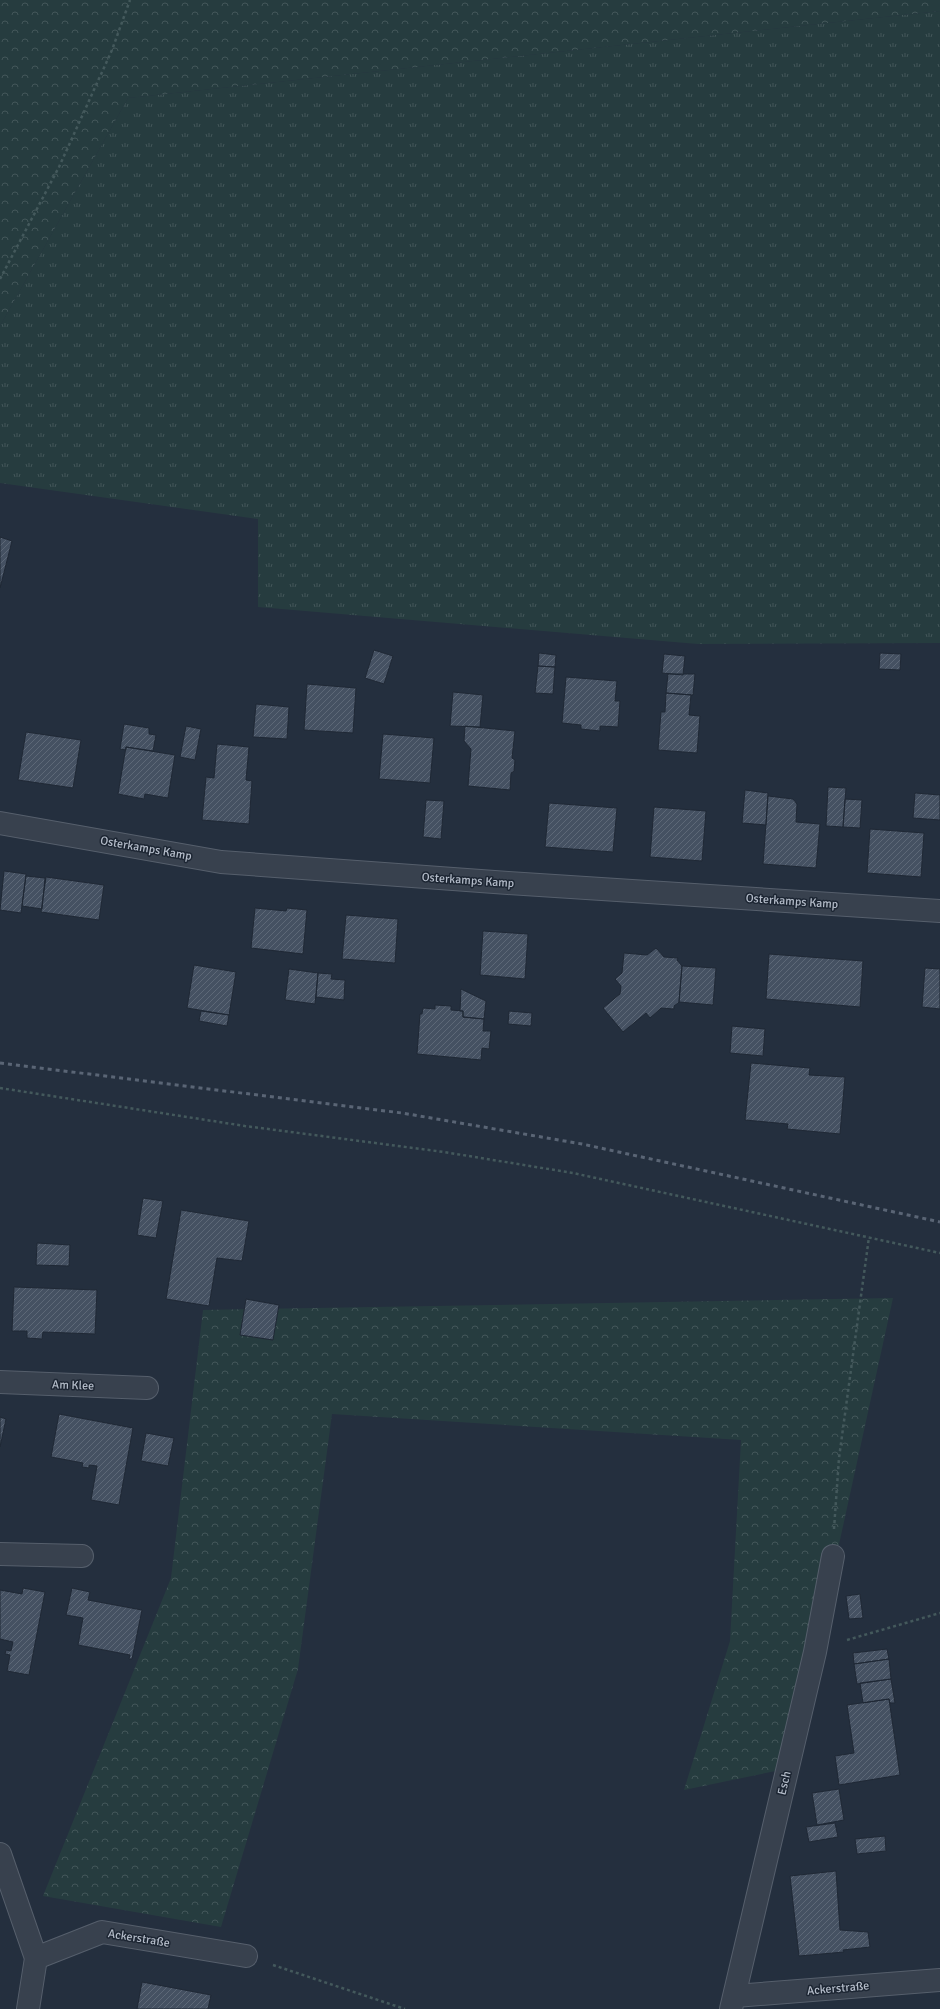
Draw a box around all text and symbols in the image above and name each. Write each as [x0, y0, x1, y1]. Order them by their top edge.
street label: Osterkamps Kamp [99, 833, 193, 864]
street label: Osterkamps Kamp [421, 870, 515, 891]
street label: Osterkamps Kamp [745, 891, 839, 912]
street label: Am Klee [52, 1377, 94, 1394]
street label: Esch [774, 1770, 795, 1797]
street label: Ackerstraße [107, 1926, 171, 1951]
street label: Ackerstraße [806, 1978, 870, 1999]

